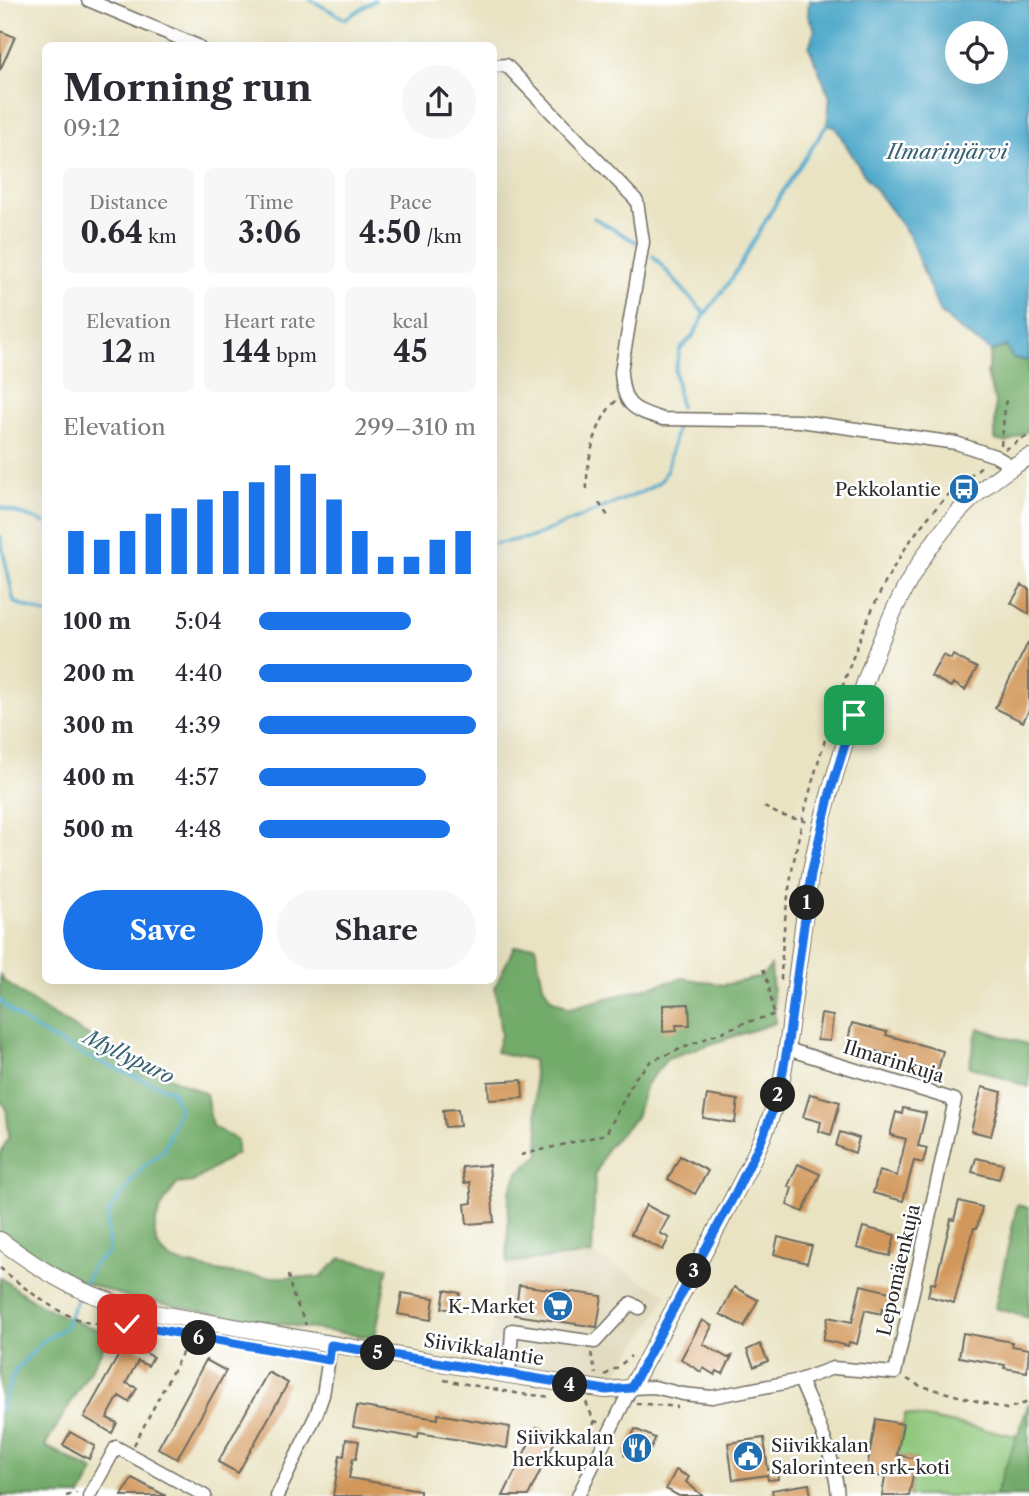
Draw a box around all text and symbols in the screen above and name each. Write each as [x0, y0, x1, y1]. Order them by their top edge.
map controls [945, 21, 1008, 84]
button: locate [945, 21, 1008, 84]
text: Morning run [63, 64, 312, 111]
button: share [402, 65, 476, 139]
text: 09:12 [63, 114, 120, 142]
water label: Ilmarinjärvi [885, 139, 1009, 164]
text: Distance [89, 191, 168, 214]
text: Time [245, 191, 294, 214]
text: Pace [389, 191, 432, 214]
text: 0.64 [80, 214, 143, 251]
text: 3:06 [238, 214, 301, 251]
text: 4:50 [359, 214, 421, 251]
text: km [143, 225, 177, 248]
text: /km [421, 225, 462, 248]
text: Elevation [86, 310, 171, 333]
text: Heart rate [224, 310, 315, 333]
text: kcal [393, 310, 428, 333]
text: 12 [102, 333, 133, 370]
text: 144 [222, 333, 271, 370]
text: 45 [393, 333, 428, 370]
text: m [133, 344, 155, 367]
text: bpm [271, 344, 317, 367]
text: Elevation [63, 413, 166, 441]
text: 299–310 m [354, 413, 476, 441]
bus stop icon: Pekkolantie [947, 472, 981, 506]
place label: Pekkolantie [835, 478, 941, 501]
text: 100 m [63, 607, 131, 635]
text: 5:04 [175, 607, 222, 635]
text: 200 m [63, 659, 135, 687]
text: 4:40 [175, 659, 223, 687]
pin [824, 685, 884, 745]
icon: arrive [835, 696, 873, 734]
text: 300 m [63, 711, 134, 739]
text: 4:39 [175, 711, 221, 739]
text: 400 m [63, 763, 135, 791]
text: 4:57 [175, 763, 219, 791]
text: 500 m [63, 815, 134, 843]
text: 4:48 [175, 815, 222, 843]
pin: 1 [790, 886, 824, 920]
button: Save [63, 890, 263, 970]
button: Share [277, 890, 476, 970]
text: 1 [802, 891, 811, 914]
water label: Myllypuro [77, 1023, 179, 1089]
street label: Ilmarinkuja [841, 1035, 947, 1088]
pin: 2 [760, 1078, 796, 1112]
text: 2 [772, 1083, 783, 1106]
street label: Lepomäenkuja [872, 1202, 925, 1338]
pin: 3 [676, 1254, 712, 1288]
text: 3 [688, 1259, 699, 1282]
supermarket icon: K-Market [541, 1289, 575, 1323]
pin [97, 1294, 157, 1354]
place label: K-Market [448, 1295, 535, 1318]
icon: check [108, 1305, 146, 1343]
pin: 6 [182, 1320, 216, 1356]
text: 6 [193, 1326, 204, 1349]
street label: Siivikkalantie [422, 1329, 546, 1370]
pin: 5 [360, 1336, 396, 1370]
text: 5 [372, 1341, 383, 1364]
pin: 4 [552, 1368, 588, 1402]
text: 4 [564, 1373, 575, 1396]
place label: Siivikkalan herkkupala [512, 1426, 614, 1471]
restaurant icon: Siivikkalan herkkupala [620, 1431, 654, 1465]
place label: Siivikkalan Salorinteen srk-koti [771, 1434, 950, 1479]
public building icon: Siivikkalan Salorinteen srk-koti [731, 1439, 765, 1473]

